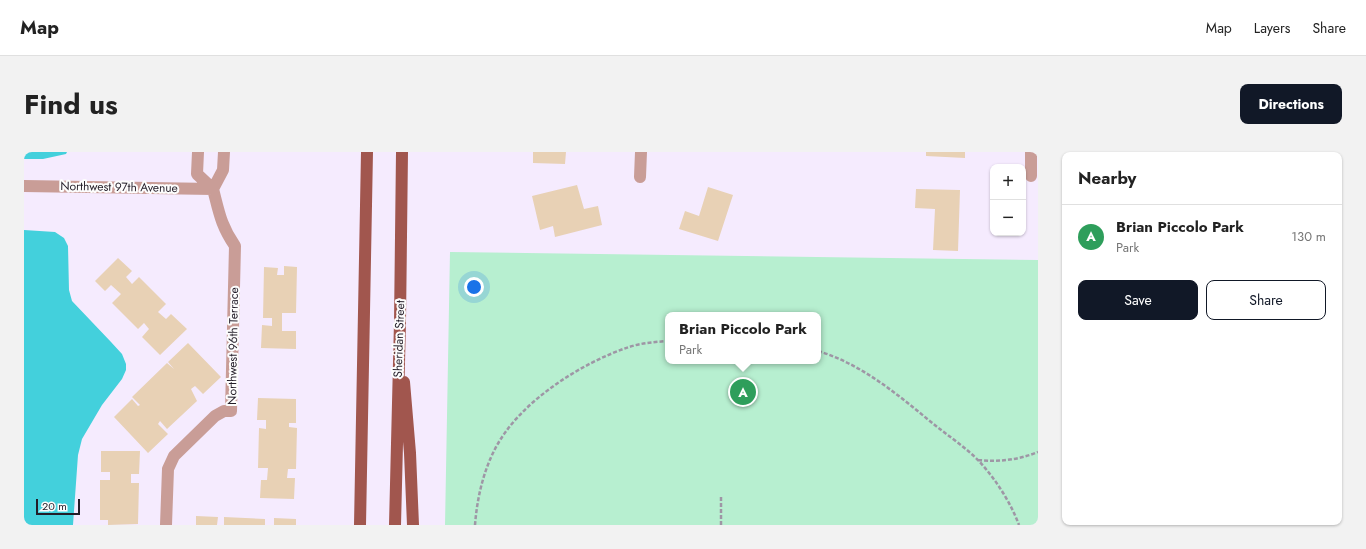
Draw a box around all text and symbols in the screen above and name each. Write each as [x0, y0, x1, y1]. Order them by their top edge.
text: Map [20, 14, 59, 41]
text: Map [1206, 18, 1232, 38]
text: Layers [1254, 18, 1290, 38]
text: Share [1312, 18, 1346, 38]
text: Find us [24, 84, 118, 125]
button: Directions [1240, 84, 1342, 124]
map controls [990, 164, 1026, 236]
button: + [990, 164, 1026, 200]
text: Nearby [1078, 166, 1136, 190]
street label: Northwest 97th Avenue [60, 177, 178, 197]
button: − [990, 200, 1026, 236]
text: Brian Piccolo Park [1116, 216, 1244, 238]
text: A [1086, 227, 1096, 246]
text: 130 m [1291, 227, 1326, 246]
text: Park [1116, 238, 1139, 257]
your location [464, 277, 484, 297]
button: Save [1078, 280, 1198, 320]
button: Share [1206, 280, 1326, 320]
street label: Northwest 96th Terrace [223, 287, 243, 405]
street label: Sheridan Street [389, 300, 409, 378]
popup [665, 312, 821, 364]
text: Brian Piccolo Park [679, 318, 807, 340]
text: Park [679, 340, 702, 359]
pin: A [730, 377, 756, 407]
scale bar [36, 497, 80, 516]
text: 20 m [42, 498, 67, 514]

